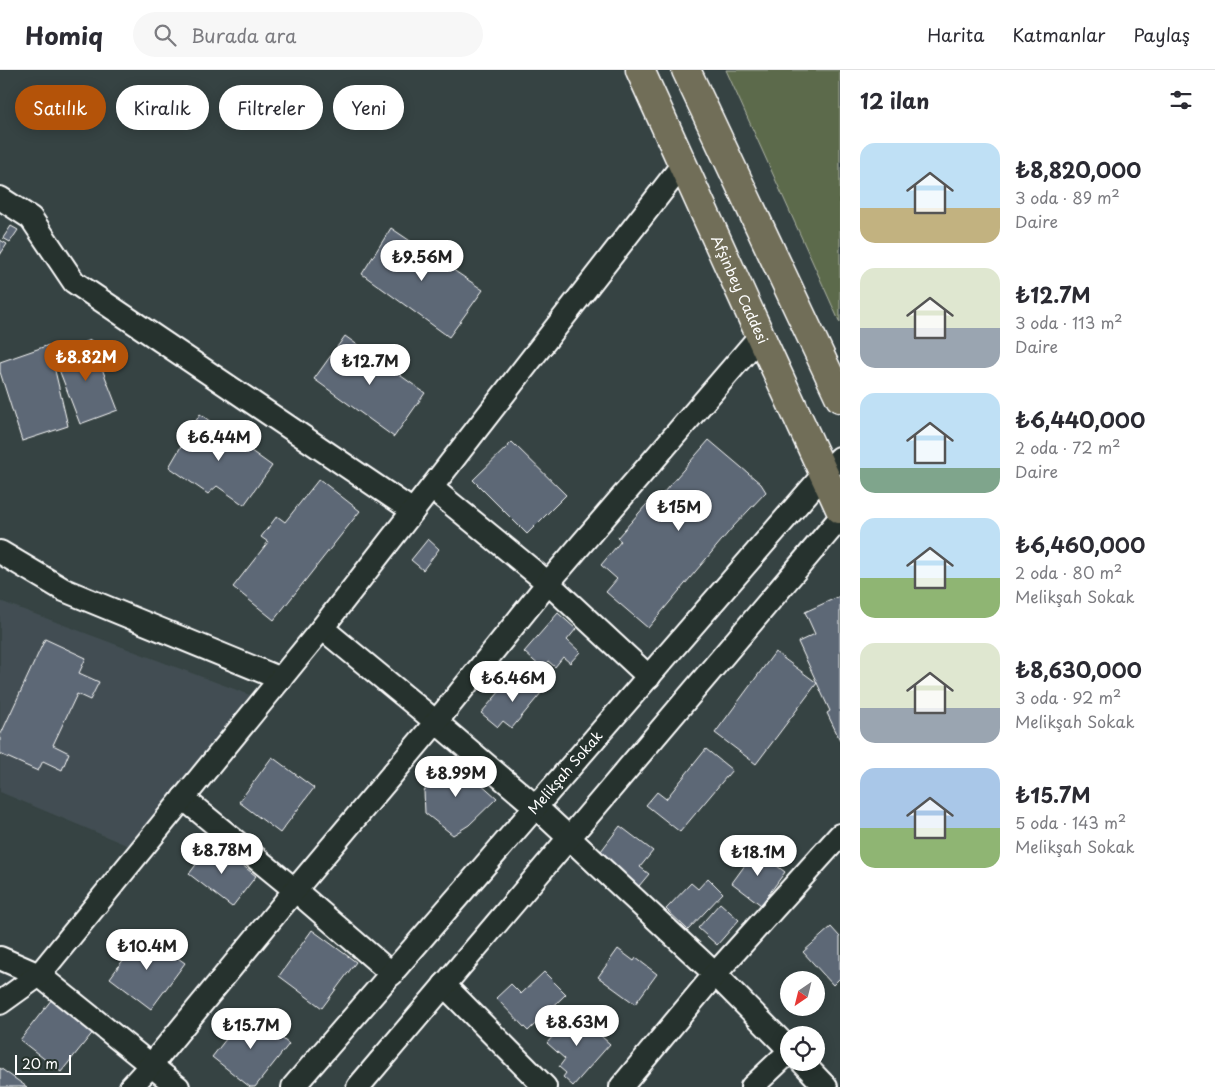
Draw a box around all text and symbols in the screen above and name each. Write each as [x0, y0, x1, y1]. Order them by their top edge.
search box [133, 12, 483, 57]
text: Homiq [25, 17, 103, 53]
icon: search [151, 21, 179, 49]
text: Burada ara [191, 21, 296, 49]
text: Harita [927, 21, 984, 48]
text: Katmanlar [1012, 21, 1105, 48]
text: Paylaş [1133, 21, 1190, 48]
text: 12 ilan [860, 84, 929, 116]
chip: Satılık [15, 85, 106, 130]
chip: Kiralık [116, 85, 209, 130]
chip: Filtreler [219, 85, 323, 130]
chip: Yeni [333, 85, 404, 130]
icon: filters [1167, 86, 1195, 114]
text: ₺8,820,000 [1015, 153, 1141, 185]
icon: home [900, 163, 960, 223]
text: 3 oda · 89 m² [1015, 185, 1120, 209]
text: Daire [1015, 209, 1058, 233]
street label: Afşinbey Caddesi [706, 232, 774, 347]
pin: ₺9.56M [381, 240, 463, 282]
text: ₺9.56M [391, 244, 453, 268]
text: ₺12.7M [1015, 278, 1091, 310]
icon: home [900, 288, 960, 348]
text: 3 oda · 113 m² [1015, 310, 1123, 334]
text: Daire [1015, 334, 1058, 358]
pin: ₺8.82M [45, 340, 127, 382]
text: ₺8.82M [55, 344, 117, 368]
pin: ₺12.7M [329, 344, 411, 386]
text: ₺12.7M [341, 348, 399, 372]
text: ₺6,440,000 [1015, 403, 1145, 435]
icon: home [900, 413, 960, 473]
pin: ₺6.44M [178, 420, 260, 462]
text: ₺6.44M [187, 424, 251, 448]
text: 2 oda · 72 m² [1015, 435, 1120, 459]
text: Daire [1015, 459, 1058, 483]
pin: ₺15M [649, 490, 709, 532]
text: ₺15M [657, 494, 701, 518]
text: ₺6,460,000 [1015, 528, 1145, 560]
icon: home [900, 538, 960, 598]
text: 2 oda · 80 m² [1015, 560, 1122, 584]
text: Melikşah Sokak [1015, 584, 1135, 608]
text: ₺8,630,000 [1015, 653, 1142, 685]
pin: ₺6.46M [472, 660, 554, 703]
icon: home [900, 663, 960, 723]
text: ₺6.46M [481, 665, 545, 689]
text: 3 oda · 92 m² [1015, 685, 1121, 709]
text: Melikşah Sokak [1015, 709, 1135, 733]
street label: Melikşah Sokak [523, 726, 607, 819]
pin: ₺8.99M [415, 756, 497, 798]
text: ₺8.99M [426, 760, 486, 784]
text: ₺15.7M [1015, 778, 1090, 810]
icon: home [900, 788, 960, 848]
text: 5 oda · 143 m² [1015, 810, 1126, 834]
pin: ₺8.78M [181, 832, 263, 875]
pin: ₺18.1M [717, 834, 799, 877]
text: Melikşah Sokak [1015, 834, 1135, 858]
text: ₺8.78M [192, 837, 252, 861]
text: ₺18.1M [731, 839, 785, 863]
pin: ₺10.4M [106, 928, 188, 971]
text: ₺10.4M [117, 933, 177, 957]
north arrow [780, 971, 825, 1016]
map controls [780, 971, 825, 1071]
pin: ₺8.63M [536, 1004, 618, 1047]
pin: ₺15.7M [210, 1008, 292, 1050]
text: ₺8.63M [546, 1009, 608, 1033]
text: ₺15.7M [222, 1012, 280, 1036]
button: locate [780, 1026, 825, 1071]
scale bar [15, 1052, 71, 1075]
text: 20 m [22, 1053, 58, 1074]

